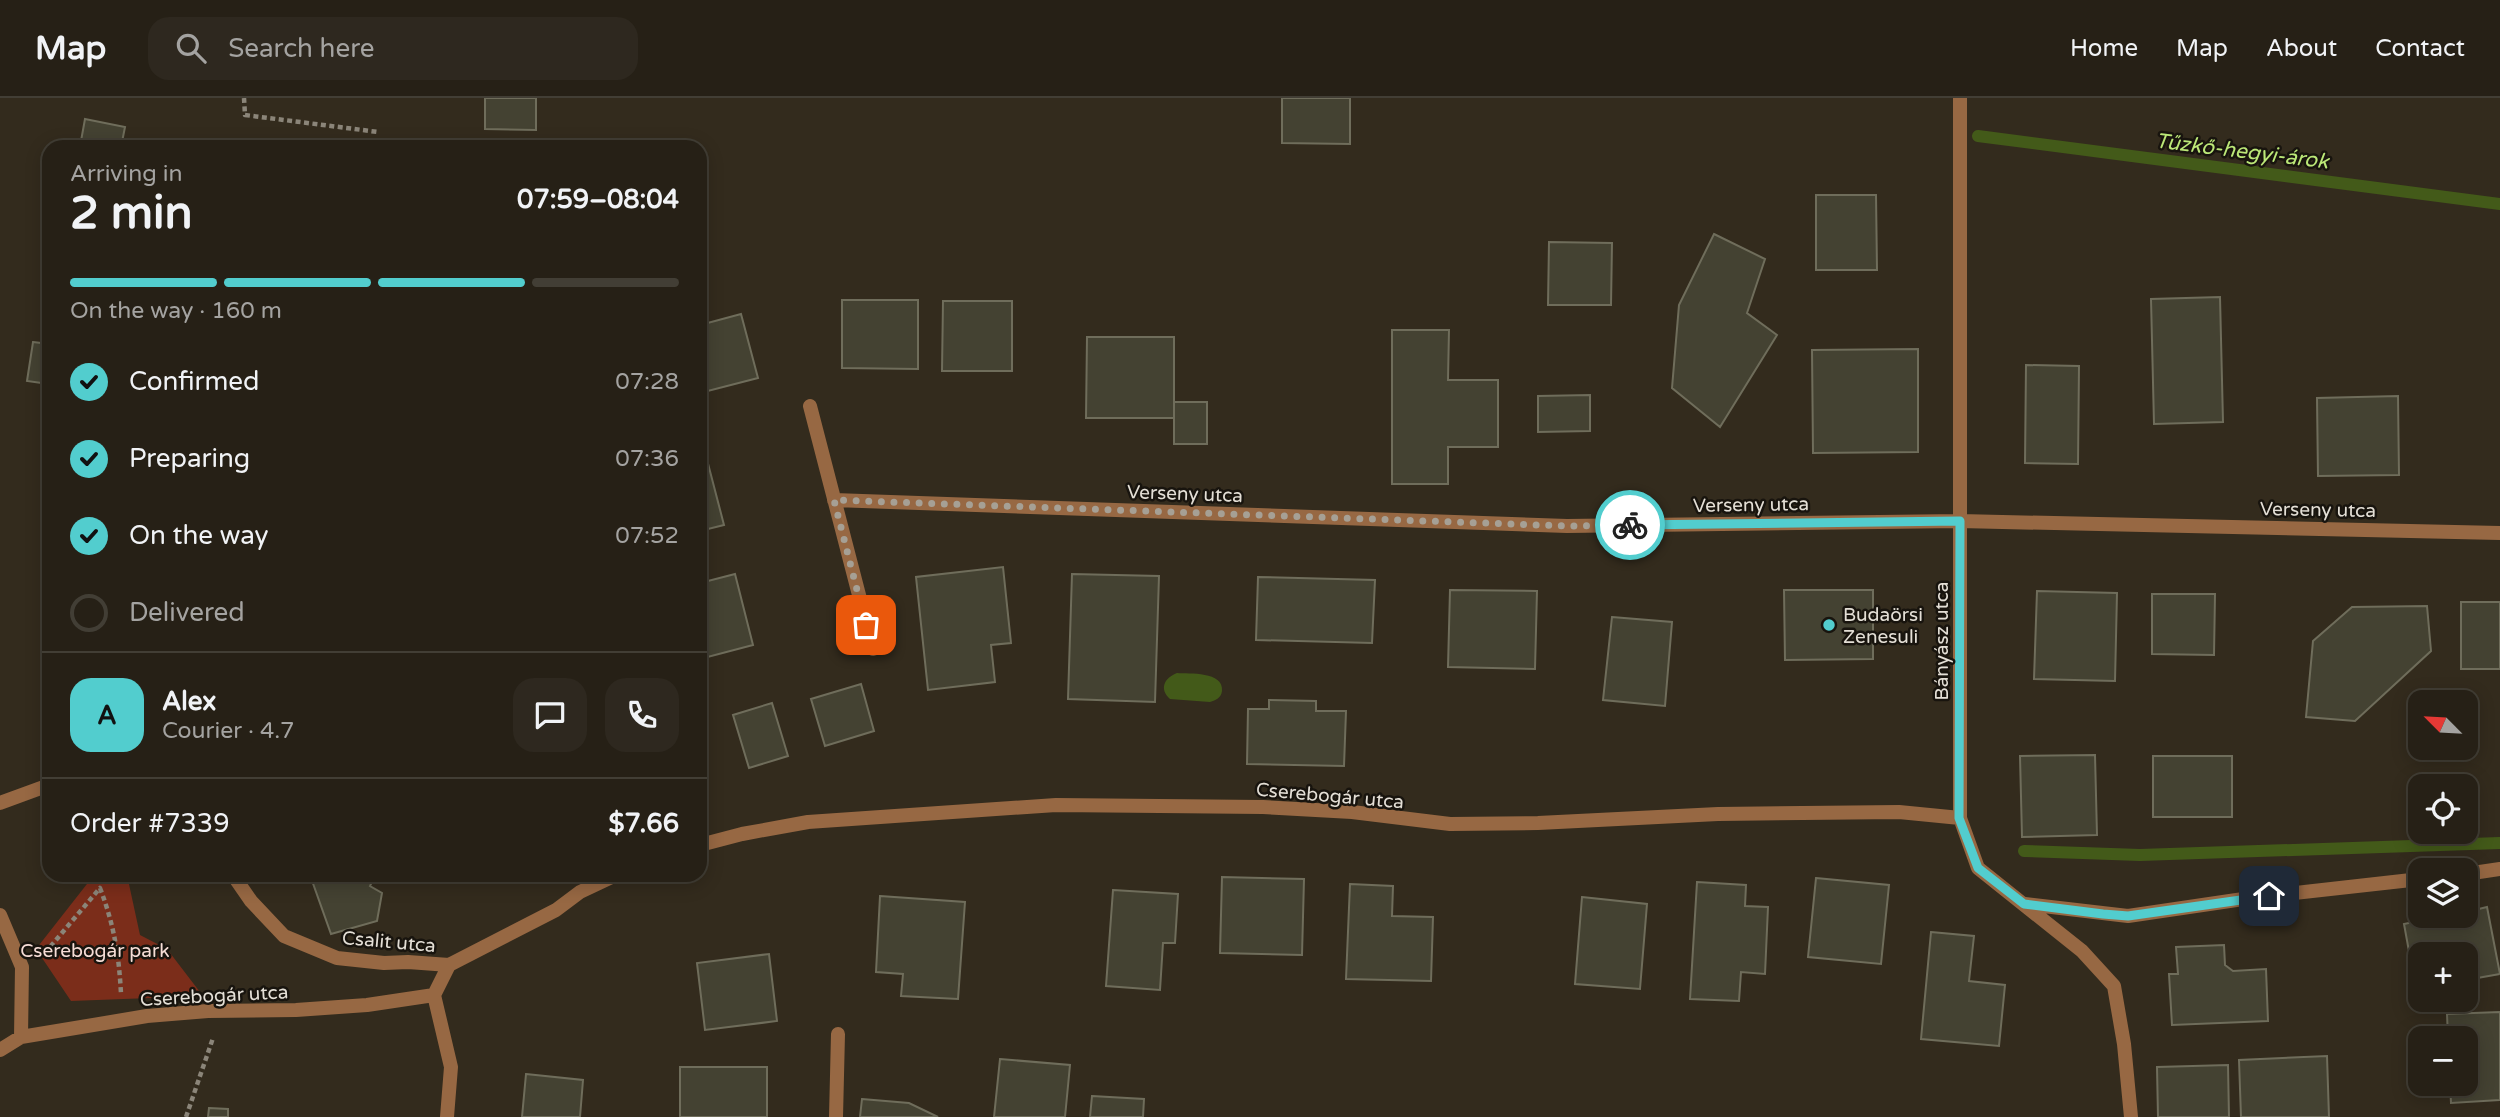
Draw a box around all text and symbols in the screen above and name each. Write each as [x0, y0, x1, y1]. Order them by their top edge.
search box [148, 17, 638, 80]
text: Map [35, 29, 106, 68]
icon: search [172, 29, 210, 67]
text: Search here [228, 33, 374, 64]
text: Home [2070, 34, 2138, 63]
text: Map [2176, 34, 2228, 63]
text: About [2266, 34, 2337, 63]
text: Contact [2375, 34, 2465, 63]
water label: Tűzkő-hegyi-árok [2154, 128, 2331, 175]
text: Arriving in [70, 160, 183, 188]
text: 07:59–08:04 [517, 184, 679, 215]
text: 2 min [70, 186, 193, 241]
text: On the way · 160 m [70, 297, 282, 325]
icon: check [70, 363, 108, 401]
text: Confirmed [129, 366, 259, 397]
text: 07:28 [615, 368, 679, 396]
icon: check [70, 440, 108, 478]
text: Preparing [129, 443, 250, 474]
text: 07:36 [615, 445, 679, 473]
street label: Verseny utca [1127, 481, 1243, 507]
courier [1595, 490, 1665, 560]
street label: Verseny utca [1693, 493, 1809, 517]
street label: Verseny utca [2260, 498, 2376, 522]
icon: bike [1611, 506, 1649, 544]
icon: check [70, 517, 108, 555]
text: On the way [129, 520, 269, 551]
text: 07:52 [615, 522, 679, 550]
street label: Bányász utca [1931, 581, 1953, 701]
pin [836, 595, 896, 655]
text: Delivered [129, 597, 245, 628]
place label: Budaörsi Zenesuli [1843, 604, 1923, 648]
icon: bag [847, 606, 885, 644]
marker: Budaörsi Zenesuli [1821, 617, 1837, 633]
button: chat [513, 678, 587, 752]
button: phone [605, 678, 679, 752]
text: Alex [162, 686, 216, 717]
north arrow [2408, 690, 2478, 760]
map controls [2408, 690, 2478, 1096]
text: A [97, 700, 117, 731]
text: Courier · 4.7 [162, 717, 295, 745]
button: locate [2408, 774, 2478, 844]
street label: Cserebogár utca [1255, 779, 1405, 813]
text: Order #7339 [70, 808, 230, 839]
text: $7.66 [609, 808, 679, 839]
button: layers [2408, 858, 2478, 928]
pin [2239, 866, 2299, 926]
icon: home [2250, 877, 2288, 915]
street label: Csalit utca [341, 927, 437, 957]
park label: Cserebogár park [20, 940, 170, 962]
button: + [2408, 942, 2478, 1012]
street label: Cserebogár utca [139, 981, 289, 1011]
button: − [2408, 1026, 2478, 1096]

